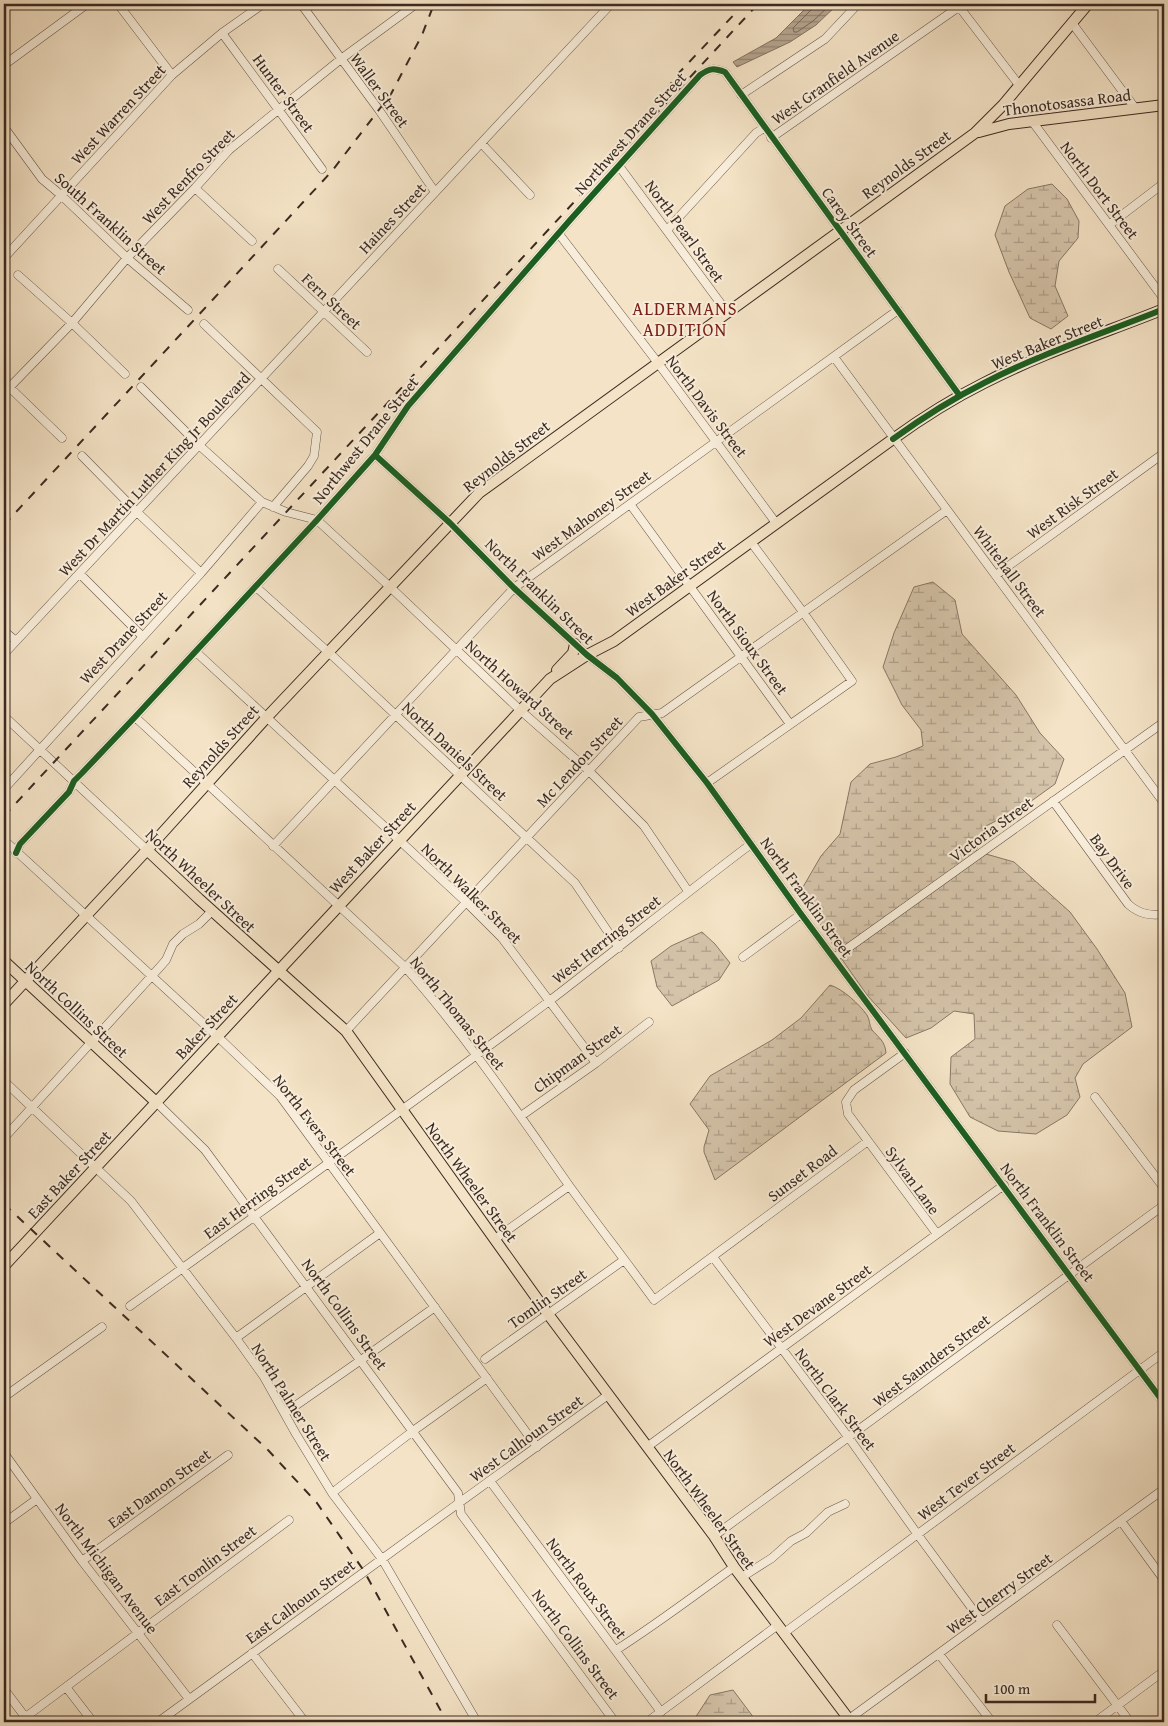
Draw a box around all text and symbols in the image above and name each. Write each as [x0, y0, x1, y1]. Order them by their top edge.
street label: West Granfield Avenue [766, 24, 904, 130]
street label: Waller Street [345, 48, 416, 133]
street label: Hunter Street [247, 49, 321, 138]
street label: West Warren Street [65, 58, 171, 170]
street label: Northwest Drane Street [568, 66, 692, 200]
street label: Thonotosassa Road [1002, 82, 1133, 122]
street label: West Renfro Street [136, 122, 240, 229]
street label: Reynolds Street [856, 123, 956, 205]
street label: North Dort Street [1055, 136, 1145, 244]
street label: South Franklin Street [50, 166, 173, 280]
street label: North Pearl Street [639, 175, 731, 288]
street label: Haines Street [353, 177, 432, 259]
street label: Carey Street [816, 182, 884, 263]
street label: Fern Street [297, 267, 368, 335]
district label: ALDERMANS ADDITION [632, 295, 738, 343]
street label: West Baker Street [988, 309, 1107, 375]
street label: North Davis Street [660, 350, 754, 463]
street label: West Dr Martin Luther King Jr Boulevard [52, 366, 256, 582]
street label: Northwest Drane Street [306, 371, 424, 509]
street label: Reynolds Street [457, 414, 555, 498]
street label: West Risk Street [1021, 461, 1123, 545]
street label: West Mahoney Street [526, 463, 656, 567]
street label: Whitehall Street [967, 520, 1053, 622]
street label: North Franklin Street [480, 532, 600, 650]
street label: West Baker Street [620, 533, 730, 623]
street label: West Drane Street [73, 585, 173, 689]
street label: North Sioux Street [702, 585, 795, 700]
street label: North Howard Street [460, 633, 580, 745]
street label: North Daniels Street [397, 696, 513, 807]
street label: Reynolds Street [176, 699, 264, 793]
street label: Mc Lendon Street [530, 710, 628, 812]
street label: Victoria Street [944, 790, 1038, 868]
street label: West Baker Street [323, 795, 421, 899]
street label: North Wheeler Street [140, 822, 262, 938]
street label: Bay Drive [1084, 828, 1142, 894]
street label: North Franklin Street [755, 832, 859, 963]
street label: North Walker Street [416, 837, 528, 949]
street label: West Herring Street [546, 888, 666, 989]
street label: North Thomas Street [404, 951, 512, 1075]
street label: North Collins Street [20, 955, 134, 1063]
street label: Baker Street [169, 987, 243, 1064]
street label: Chipman Street [528, 1017, 627, 1098]
street label: North Evers Street [268, 1069, 363, 1181]
street label: North Wheeler Street [420, 1117, 524, 1247]
street label: East Baker Street [21, 1124, 117, 1224]
street label: Sunset Road [762, 1138, 842, 1207]
street label: Sylvan Lane [880, 1141, 946, 1219]
street label: East Herring Street [198, 1149, 316, 1244]
street label: North Franklin Street [995, 1157, 1101, 1287]
street label: North Collins Street [296, 1253, 394, 1375]
street label: West Devane Street [758, 1257, 876, 1353]
street label: Tomlin Street [503, 1262, 592, 1334]
street label: West Saunders Street [867, 1307, 995, 1412]
street label: North Palmer Street [246, 1338, 338, 1466]
street label: North Clark Street [789, 1343, 883, 1456]
street label: West Calhoun Street [464, 1388, 588, 1488]
street label: West Tever Street [912, 1436, 1020, 1526]
street label: East Damon Street [102, 1442, 216, 1534]
street label: North Wheeler Street [658, 1444, 762, 1574]
street label: North Michigan Avenue [50, 1497, 164, 1639]
street label: East Tomlin Street [149, 1518, 262, 1612]
street label: North Roux Street [541, 1532, 633, 1644]
street label: West Cherry Street [941, 1546, 1057, 1640]
street label: East Calhoun Street [240, 1553, 360, 1649]
street label: North Collins Street [526, 1584, 626, 1705]
scale bar [986, 1671, 1094, 1703]
text: 100 m [993, 1678, 1031, 1699]

